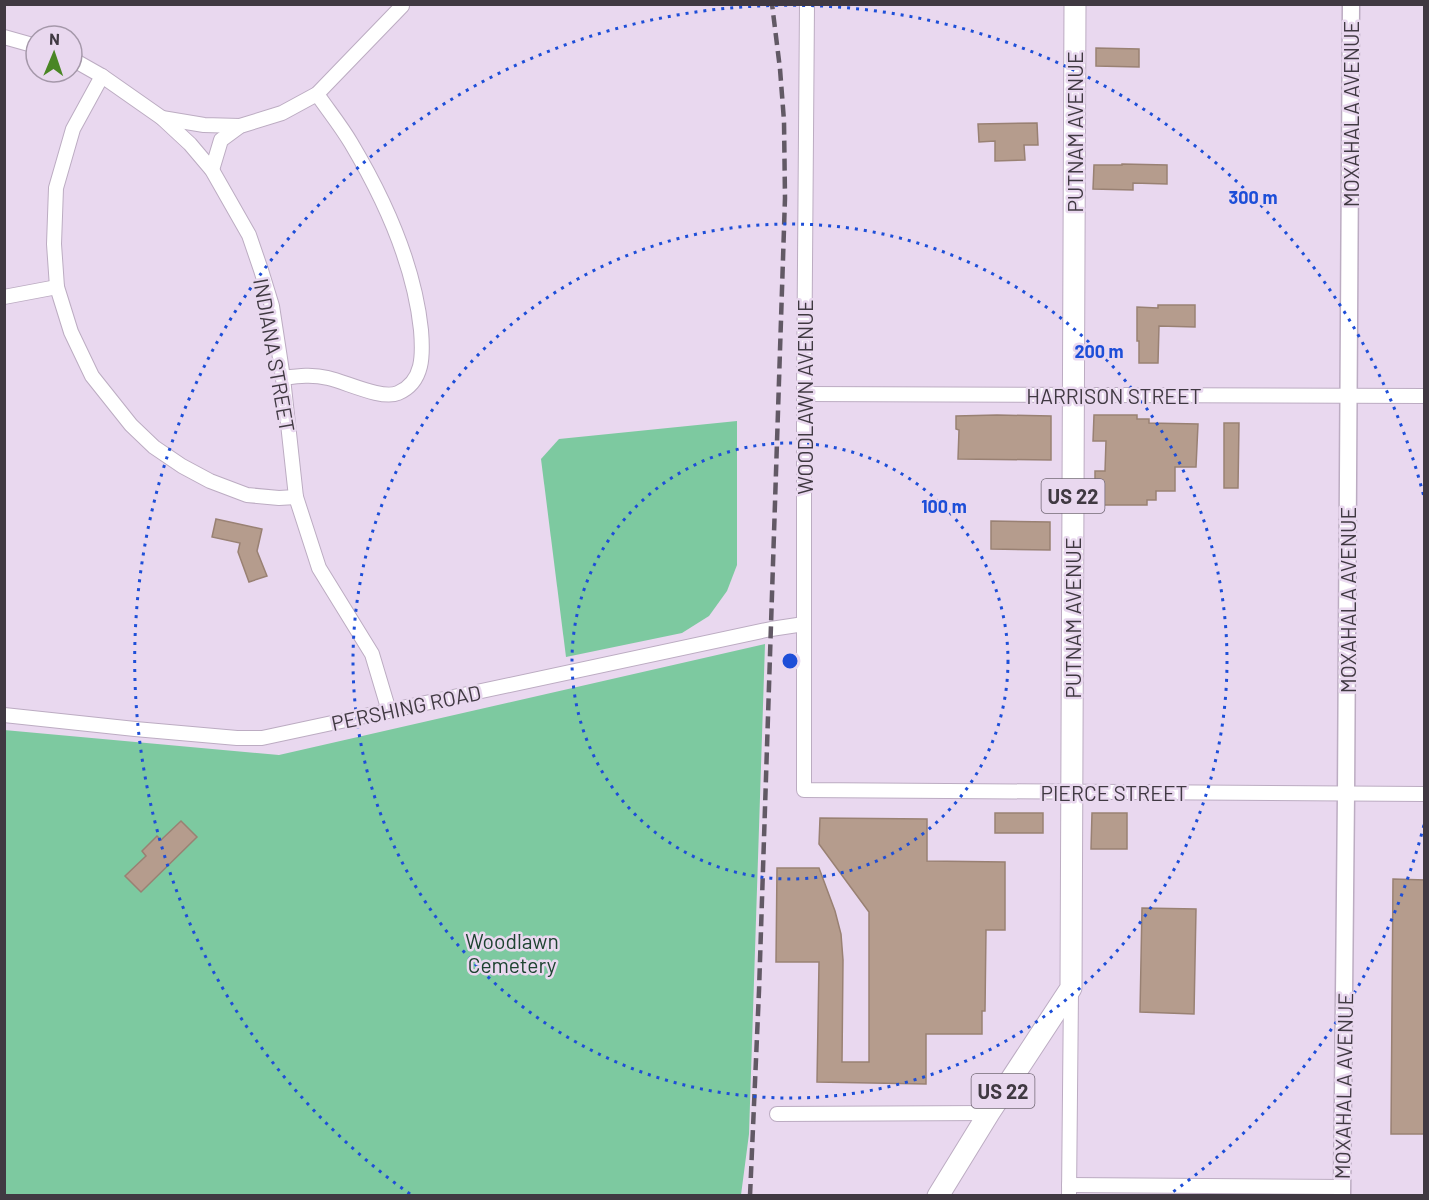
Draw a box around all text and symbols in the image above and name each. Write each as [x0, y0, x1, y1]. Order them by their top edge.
street label: MOXAHALA AVENUE [1338, 21, 1363, 207]
north arrow [24, 24, 84, 84]
text: N [49, 29, 60, 48]
street label: PUTNAM AVENUE [1062, 51, 1087, 213]
text: 300 m [1229, 186, 1277, 208]
street label: INDIANA STREET [249, 276, 301, 434]
street label: WOODLAWN AVENUE [792, 299, 817, 495]
text: 200 m [1074, 340, 1124, 362]
street label: HARRISON STREET [1026, 383, 1202, 408]
road number: US 22 [1042, 479, 1104, 513]
text: 100 m [921, 495, 967, 517]
street label: MOXAHALA AVENUE [1335, 507, 1360, 693]
street label: PUTNAM AVENUE [1060, 537, 1085, 699]
centre of rings [780, 651, 800, 671]
street label: PERSHING ROAD [329, 679, 483, 735]
street label: PIERCE STREET [1040, 780, 1188, 805]
park label: Woodlawn Cemetery [465, 928, 559, 977]
street label: MOXAHALA AVENUE [1329, 992, 1357, 1180]
road number: US 22 [972, 1074, 1034, 1108]

